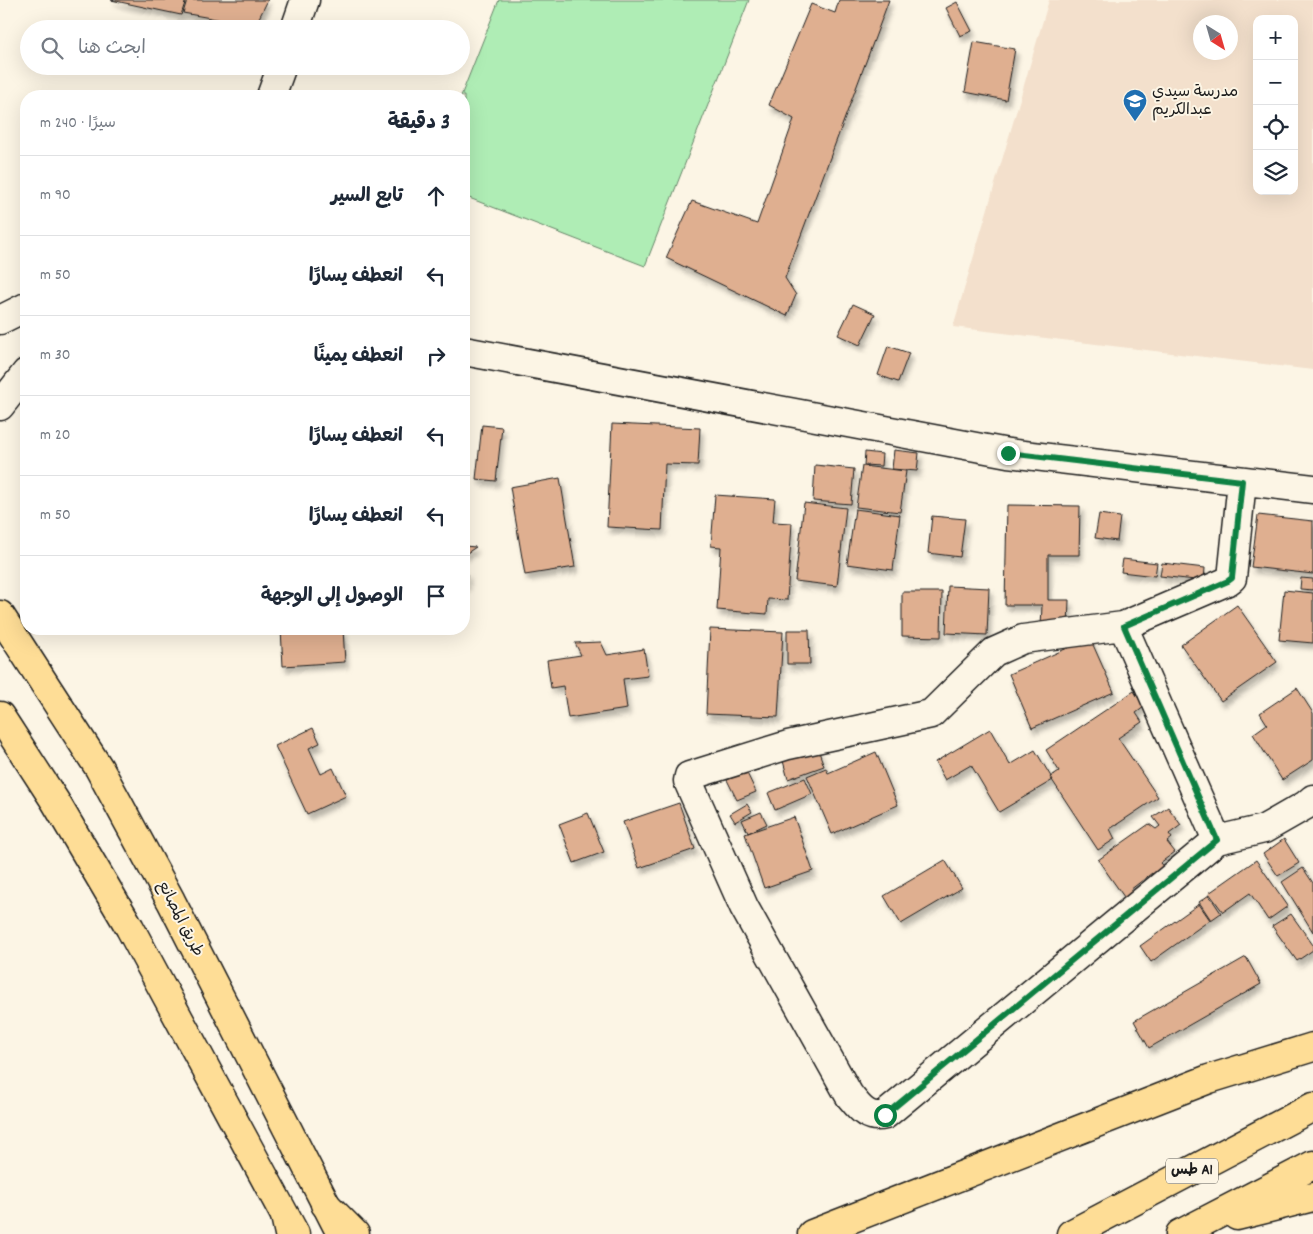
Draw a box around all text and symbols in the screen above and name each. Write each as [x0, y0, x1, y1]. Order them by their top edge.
north arrow [1193, 15, 1238, 60]
map controls [1253, 15, 1298, 195]
button: + [1253, 15, 1298, 60]
search box [20, 20, 470, 75]
icon: search [38, 34, 66, 62]
text: ابحث هنا [78, 36, 146, 63]
button: − [1253, 60, 1298, 105]
place label: مدرسة سيدي عبدالكريم [1152, 81, 1238, 122]
school or university icon: مدرسة سيدي عبدالكريم [1122, 88, 1148, 122]
button: locate [1253, 105, 1298, 150]
text: 3 دقيقة [387, 109, 450, 139]
text: سيرًا · 240 m [40, 112, 116, 135]
button: layers [1253, 150, 1298, 195]
icon: ahead [422, 182, 450, 210]
text: 90 m [40, 184, 71, 207]
text: تابع السير [331, 184, 403, 211]
icon: left [422, 262, 450, 290]
text: 50 m [40, 264, 71, 287]
text: انعطف يسارًا [309, 264, 403, 291]
icon: right [422, 342, 450, 370]
text: 30 m [40, 344, 71, 367]
text: انعطف يمينًا [314, 344, 403, 371]
icon: left [422, 422, 450, 450]
text: 20 m [40, 424, 70, 447]
text: انعطف يسارًا [309, 424, 403, 451]
route end [997, 442, 1020, 465]
icon: left [422, 502, 450, 530]
text: 50 m [40, 504, 71, 527]
text: انعطف يسارًا [309, 504, 403, 531]
icon: arrive [422, 582, 450, 610]
text: الوصول إلى الوجهة [261, 584, 403, 611]
street label: طريق المصانع [151, 877, 209, 961]
route start [874, 1104, 897, 1127]
road number: طس A1 [1166, 1158, 1218, 1184]

